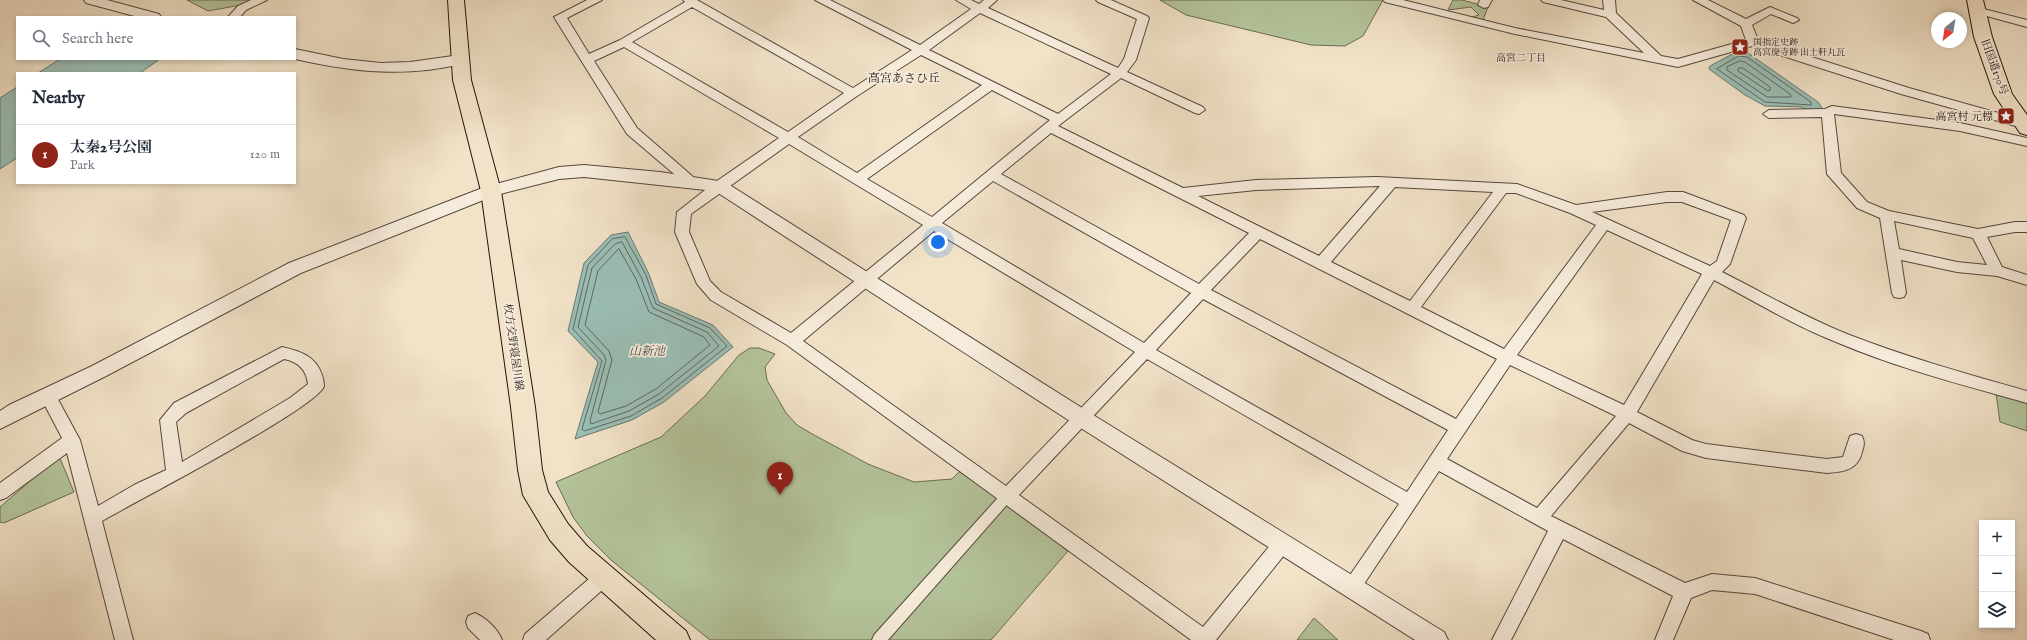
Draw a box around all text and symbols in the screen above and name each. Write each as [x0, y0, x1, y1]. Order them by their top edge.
north arrow [1931, 12, 1967, 48]
search box [16, 16, 296, 60]
icon: search [30, 27, 52, 49]
text: Search here [62, 29, 133, 48]
place icon: 国指定史跡 高宮廃寺跡 出土軒丸瓦 [1730, 37, 1750, 57]
place label: 国指定史跡 高宮廃寺跡 出土軒丸瓦 [1753, 37, 1845, 58]
street label: 旧国道170号 [1977, 37, 2011, 97]
district label: 高宮二丁目 [1496, 52, 1546, 65]
district label: 高宮あさひ丘 [868, 71, 940, 86]
text: Nearby [32, 88, 85, 109]
place icon: 高宮村 元標 [1996, 106, 2016, 126]
place label: 高宮村 元標 [1936, 110, 1993, 124]
text: 太秦2号公園 [70, 138, 152, 157]
text: 1 [43, 146, 47, 163]
text: 120 m [250, 146, 280, 163]
text: Park [70, 157, 95, 174]
your location [928, 232, 948, 252]
street label: 枚方交野寝屋川線 [500, 303, 526, 392]
water label: 山新池 [629, 344, 667, 359]
pin: 1 [767, 462, 793, 495]
map controls [1979, 520, 2015, 628]
button: + [1979, 520, 2015, 556]
button: − [1979, 556, 2015, 592]
button: layers [1979, 592, 2015, 628]

